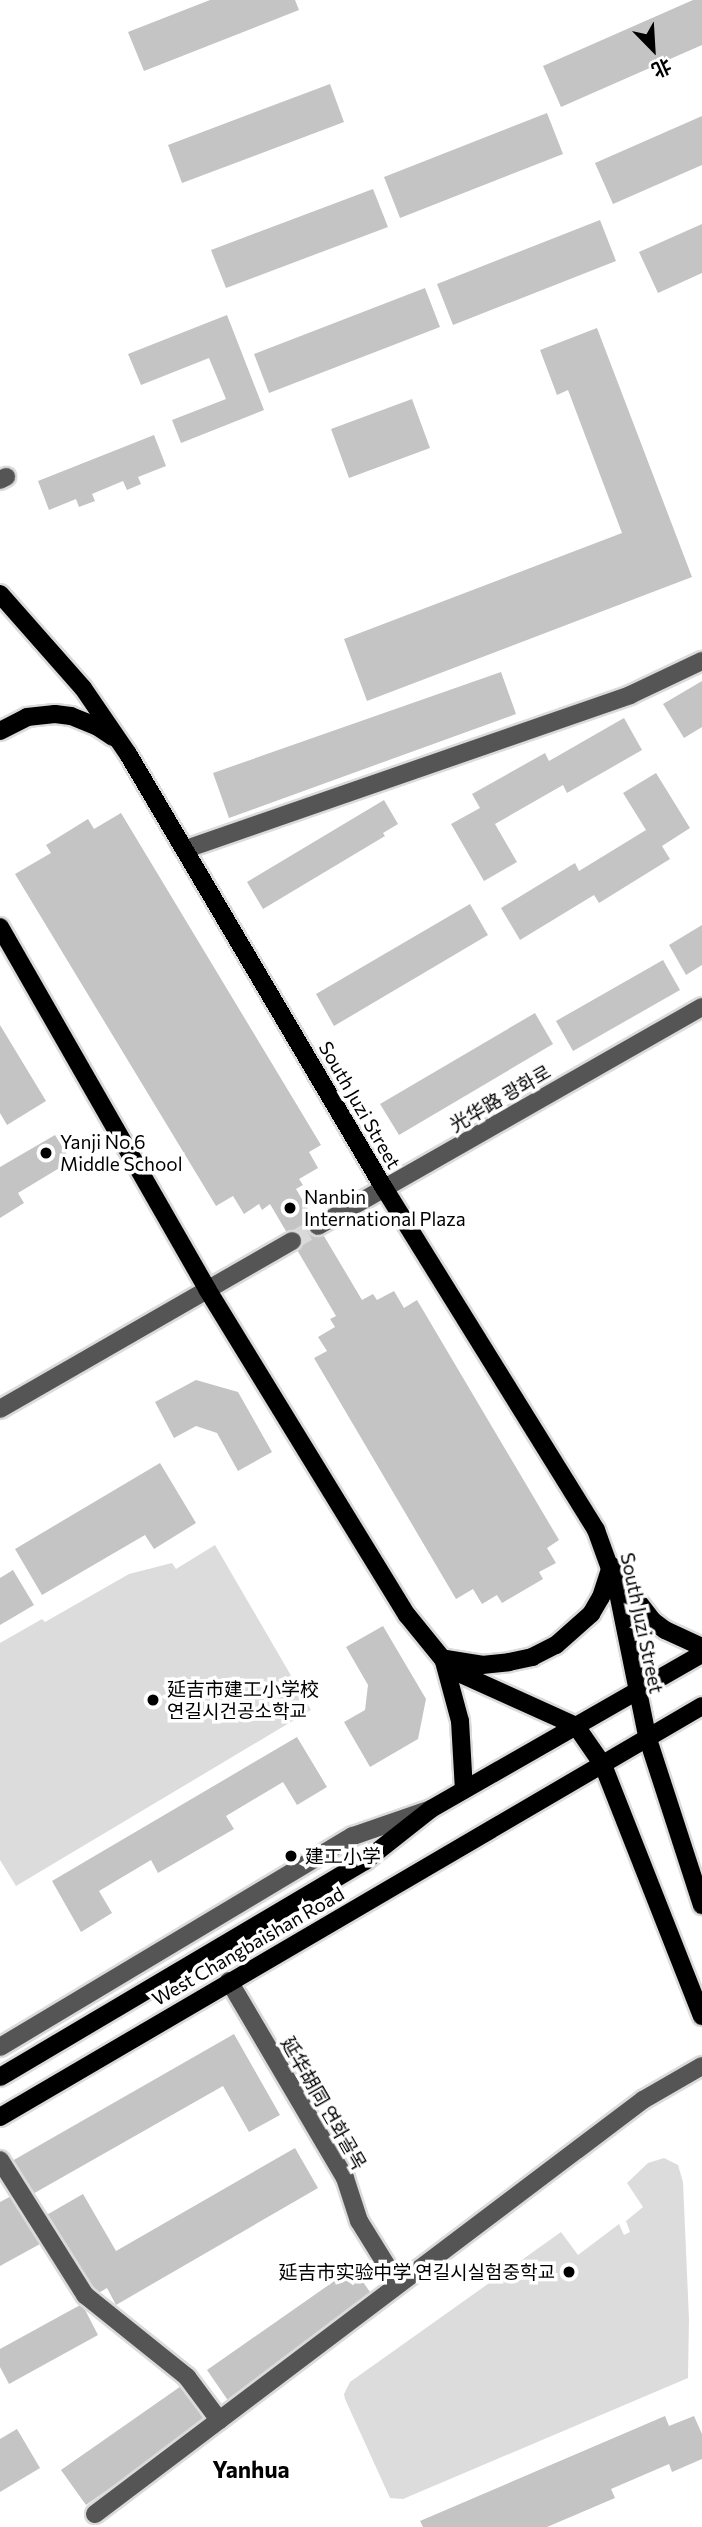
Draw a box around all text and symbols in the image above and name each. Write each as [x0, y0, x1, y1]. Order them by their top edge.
north arrow [618, 14, 688, 84]
text: 北 [648, 54, 675, 83]
street label: South Juzi Street [314, 1037, 406, 1173]
street label: 光华路 광화로 [445, 1060, 555, 1136]
place label: Yanji No.6 Middle School [60, 1131, 182, 1175]
marker: Yanji No.6 Middle School [38, 1145, 54, 1161]
place label: Nanbin International Plaza [304, 1186, 466, 1230]
marker: Nanbin International Plaza [282, 1200, 298, 1216]
street label: South Juzi Street [616, 1551, 668, 1695]
place label: 延吉市建工小学校 연길시건공소학교 [167, 1678, 319, 1722]
marker: 延吉市建工小学校 연길시건공소학교 [145, 1692, 161, 1708]
place label: 建工小学 [305, 1845, 381, 1867]
marker: 建工小学 [283, 1848, 299, 1864]
street label: West Changbaishan Road [148, 1882, 348, 2010]
street label: 延华胡同 연화골목 [277, 2033, 371, 2173]
place label: 延吉市实验中学 연길시실험중학교 [279, 2261, 555, 2283]
marker: 延吉市实验中学 연길시실험중학교 [561, 2264, 577, 2280]
district label: Yanhua [212, 2455, 290, 2483]

